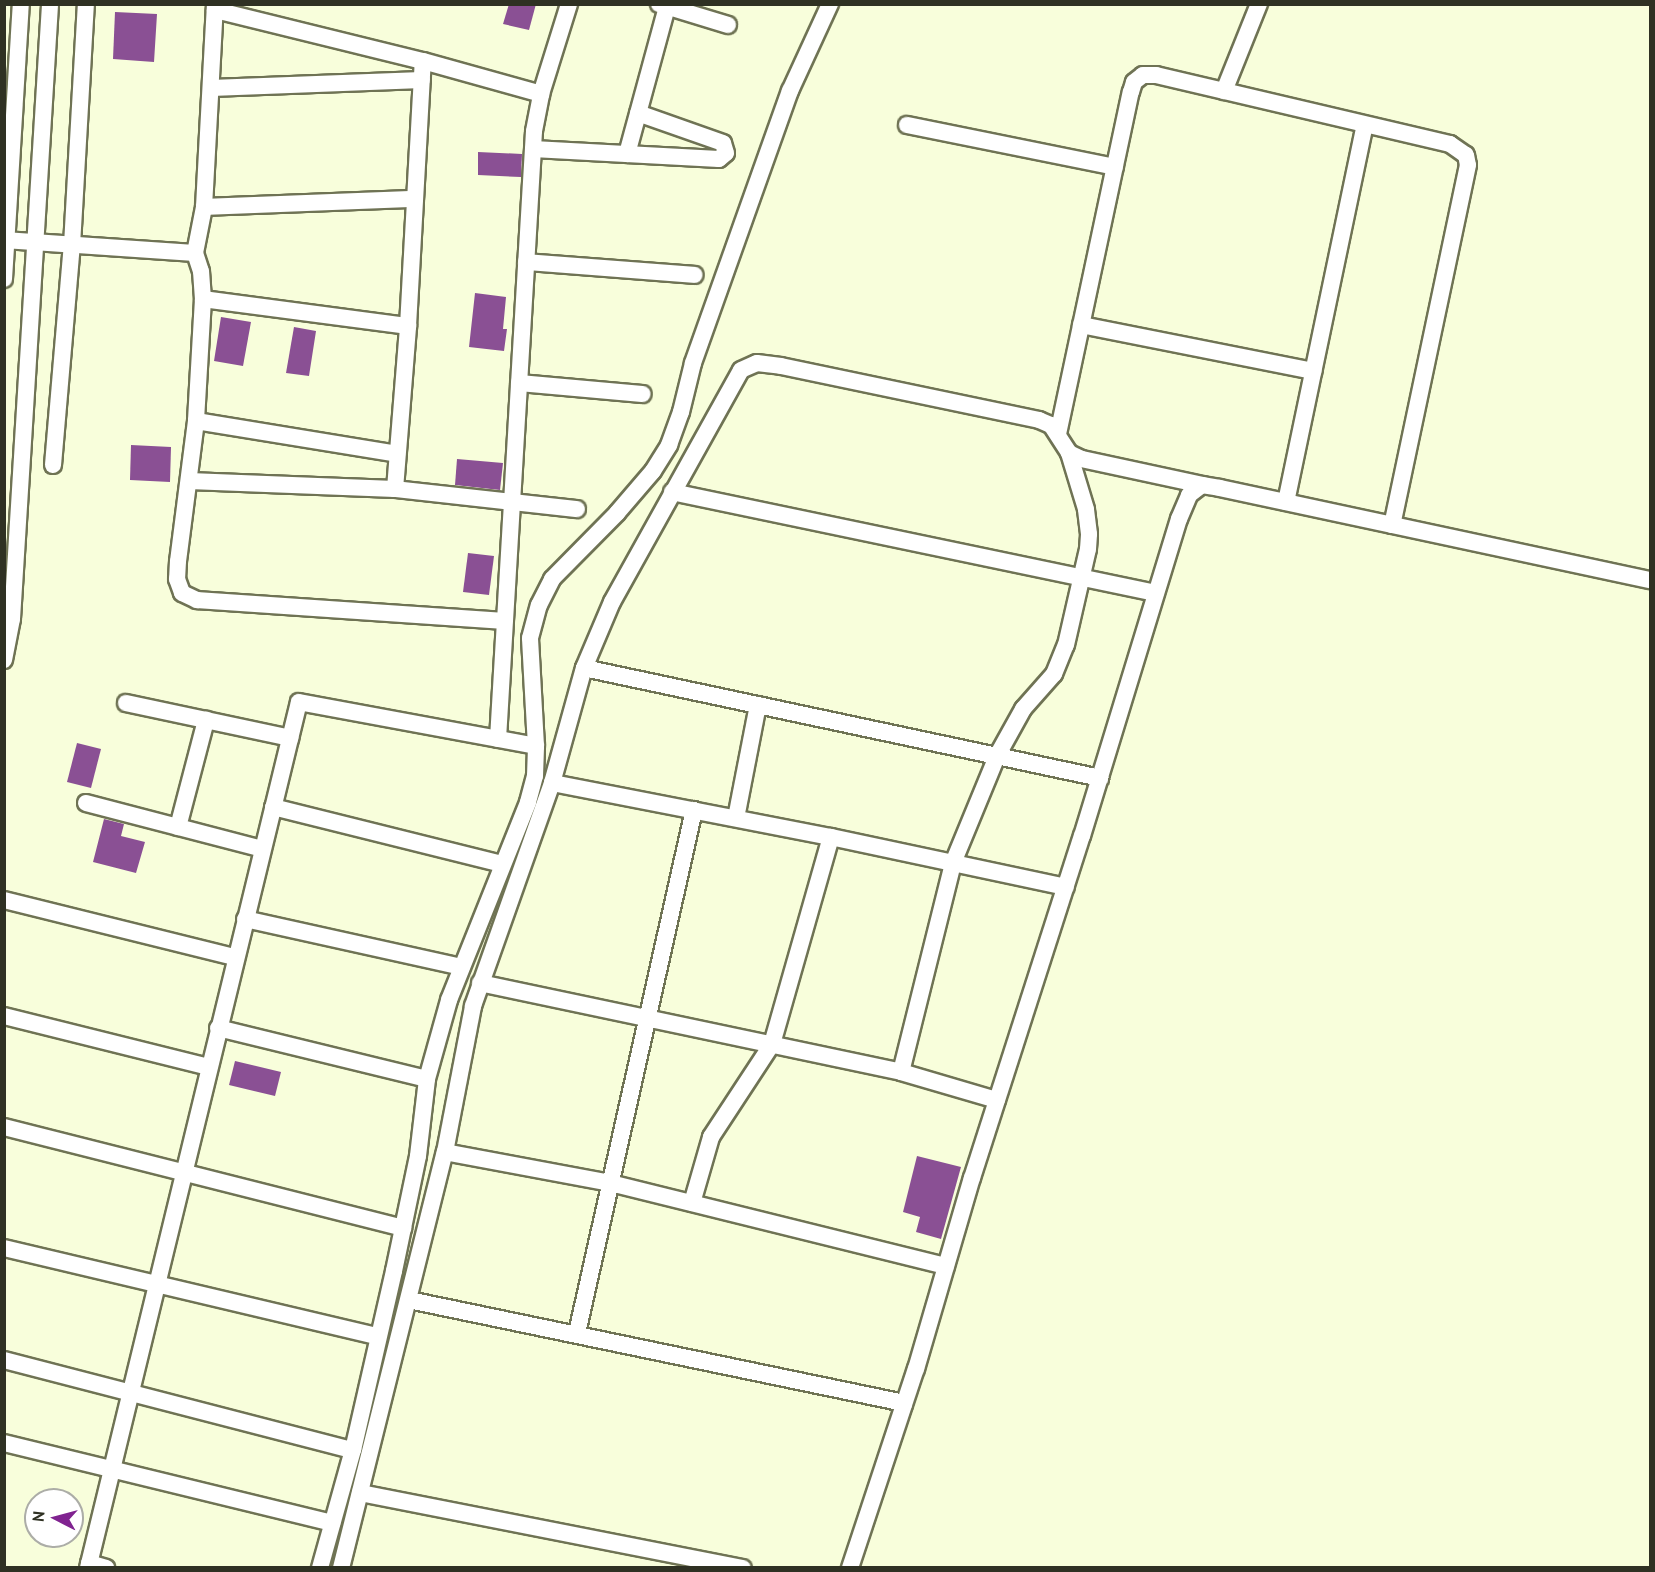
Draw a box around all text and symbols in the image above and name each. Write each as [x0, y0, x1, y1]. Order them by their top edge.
north arrow [24, 1488, 84, 1548]
text: N [28, 1510, 49, 1523]

